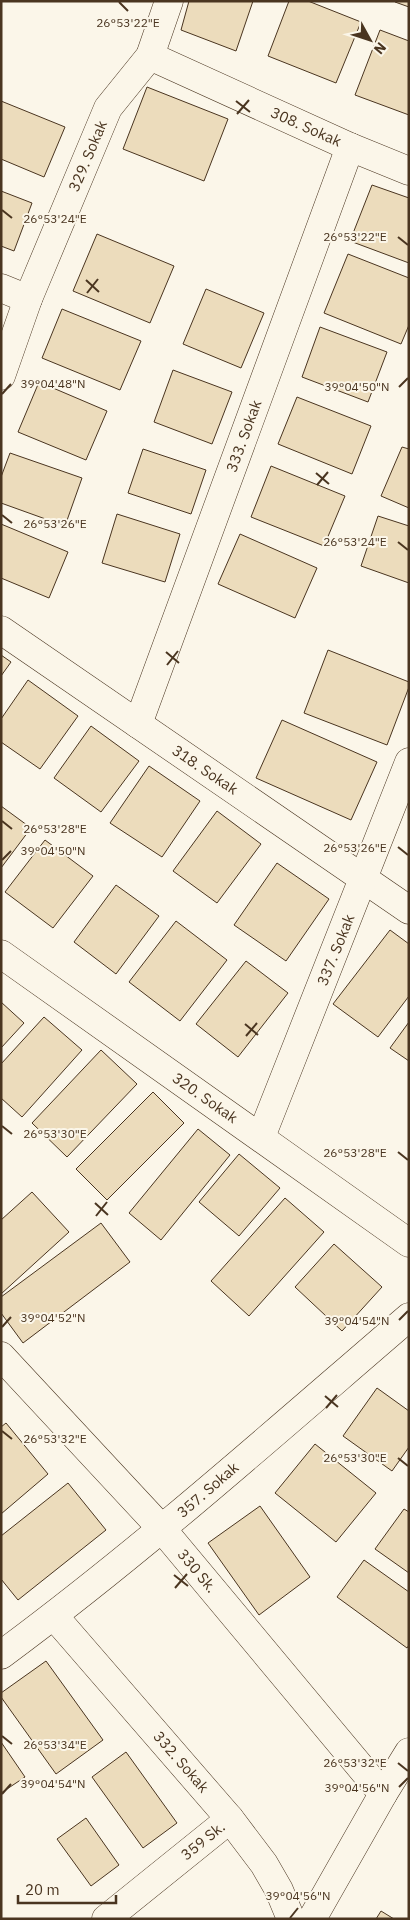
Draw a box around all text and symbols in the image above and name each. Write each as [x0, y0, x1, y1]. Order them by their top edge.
text: 26°53'22"E [96, 15, 160, 30]
north arrow [345, 15, 395, 65]
text: N [370, 39, 390, 58]
street label: 308. Sokak [268, 103, 345, 151]
street label: 329. Sokak [64, 117, 111, 194]
text: 26°53'24"E [23, 211, 87, 226]
text: 26°53'22"E [323, 229, 387, 244]
text: 39°04'48"N [20, 376, 86, 391]
text: 39°04'50"N [324, 379, 390, 394]
street label: 333. Sokak [222, 397, 265, 475]
text: 26°53'26"E [23, 516, 87, 531]
text: 26°53'24"E [323, 534, 387, 549]
street label: 318. Sokak [169, 741, 242, 799]
text: 26°53'28"E [23, 821, 87, 836]
text: 26°53'26"E [323, 840, 387, 855]
text: 39°04'50"N [20, 843, 86, 858]
street label: 337. Sokak [313, 911, 359, 988]
street label: 320. Sokak [169, 1068, 242, 1127]
text: 26°53'30"E [23, 1126, 87, 1141]
text: 26°53'28"E [323, 1145, 387, 1160]
text: 39°04'52"N [20, 1310, 86, 1325]
text: 39°04'54"N [324, 1313, 390, 1328]
text: 26°53'32"E [23, 1431, 87, 1446]
text: 26°53'30"E [323, 1450, 387, 1465]
street label: 357. Sokak [173, 1458, 242, 1522]
street label: 330 Sk. [174, 1545, 221, 1596]
street label: 332. Sokak [149, 1727, 213, 1796]
text: 26°53'34"E [23, 1737, 87, 1752]
text: 26°53'32"E [323, 1755, 387, 1770]
text: 39°04'54"N [20, 1776, 86, 1791]
text: 39°04'56"N [324, 1780, 390, 1795]
street label: 359 Sk. [177, 1817, 229, 1864]
scale bar [18, 1872, 115, 1904]
text: 20 m [25, 1880, 60, 1899]
text: 39°04'56"N [265, 1888, 331, 1903]

